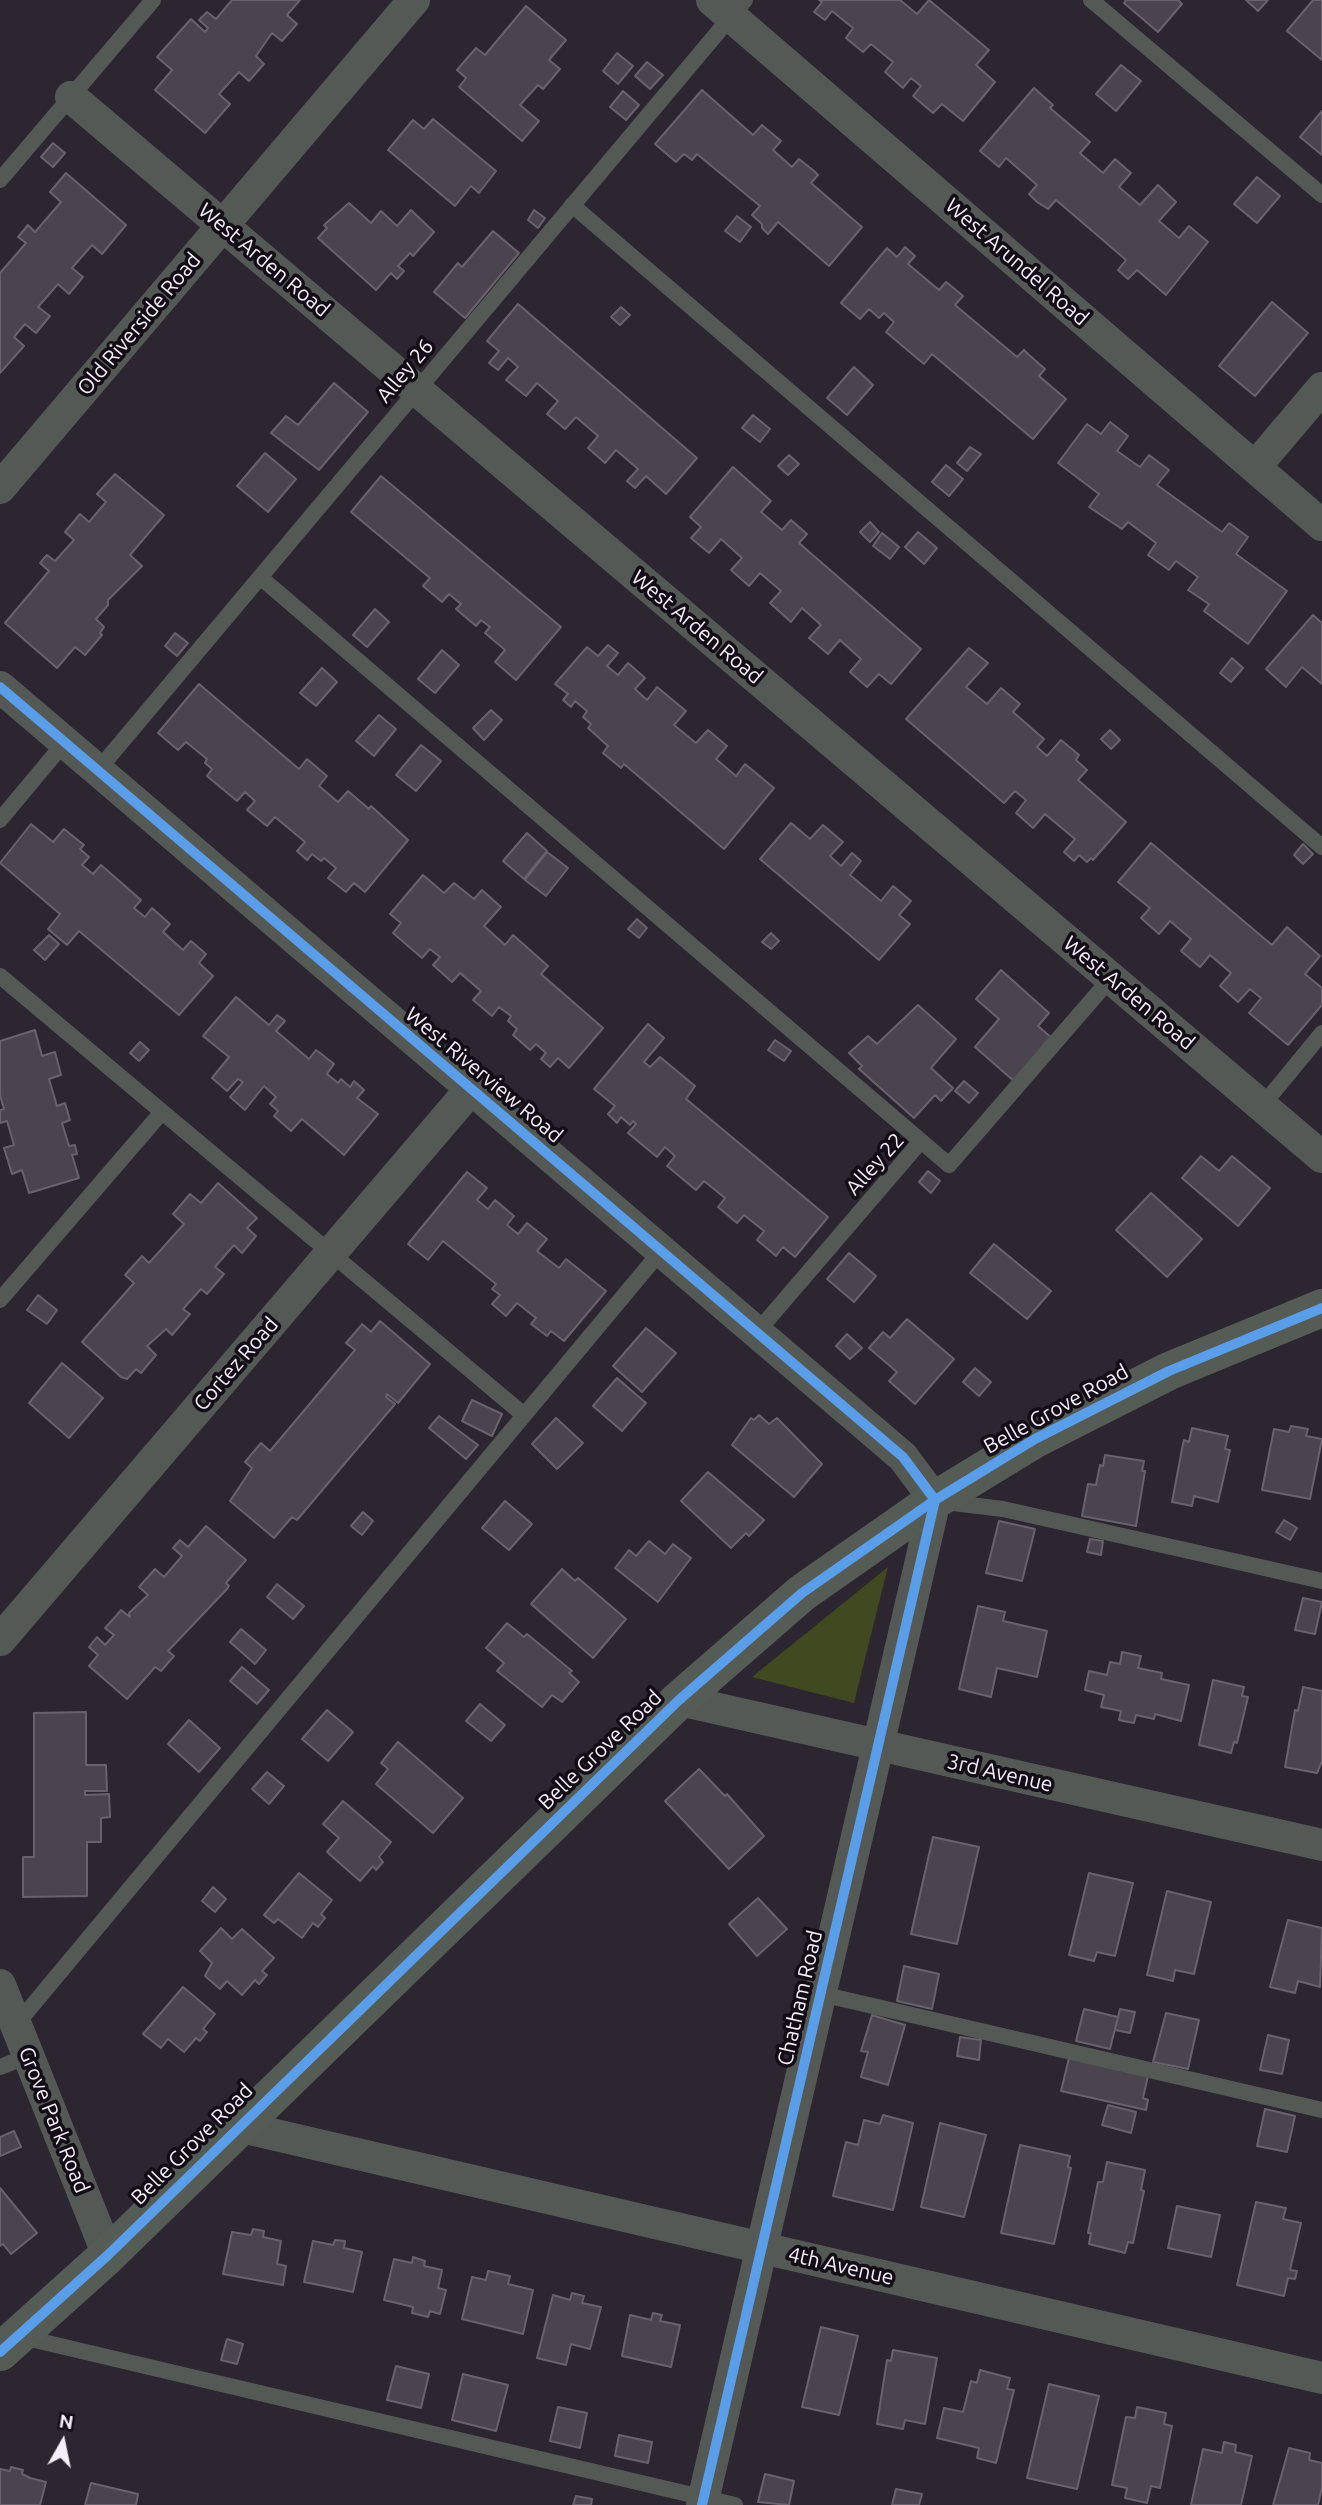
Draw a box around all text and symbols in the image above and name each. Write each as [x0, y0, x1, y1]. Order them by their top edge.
street label: West Arundel Road [940, 193, 1094, 331]
street label: West Arden Road [193, 198, 335, 322]
street label: Old Riverside Road [72, 248, 206, 400]
street label: Alley 26 [371, 334, 439, 408]
street label: West Arden Road [626, 565, 768, 689]
street label: West Arden Road [1058, 931, 1200, 1055]
street label: West Riverview Road [400, 1002, 568, 1148]
street label: Alley 22 [841, 1128, 909, 1200]
street label: Cortez Road [189, 1312, 283, 1416]
street label: Belle Grove Road [979, 1359, 1133, 1459]
street label: Belle Grove Road [533, 1685, 667, 1815]
street label: 3rd Avenue [945, 1749, 1055, 1797]
street label: Chatham Road [772, 1928, 828, 2068]
street label: Grove Park Road [13, 2043, 95, 2197]
street label: Belle Grove Road [126, 2078, 258, 2210]
street label: 4th Avenue [786, 2242, 896, 2290]
north arrow [28, 2407, 98, 2477]
text: N [58, 2409, 75, 2433]

